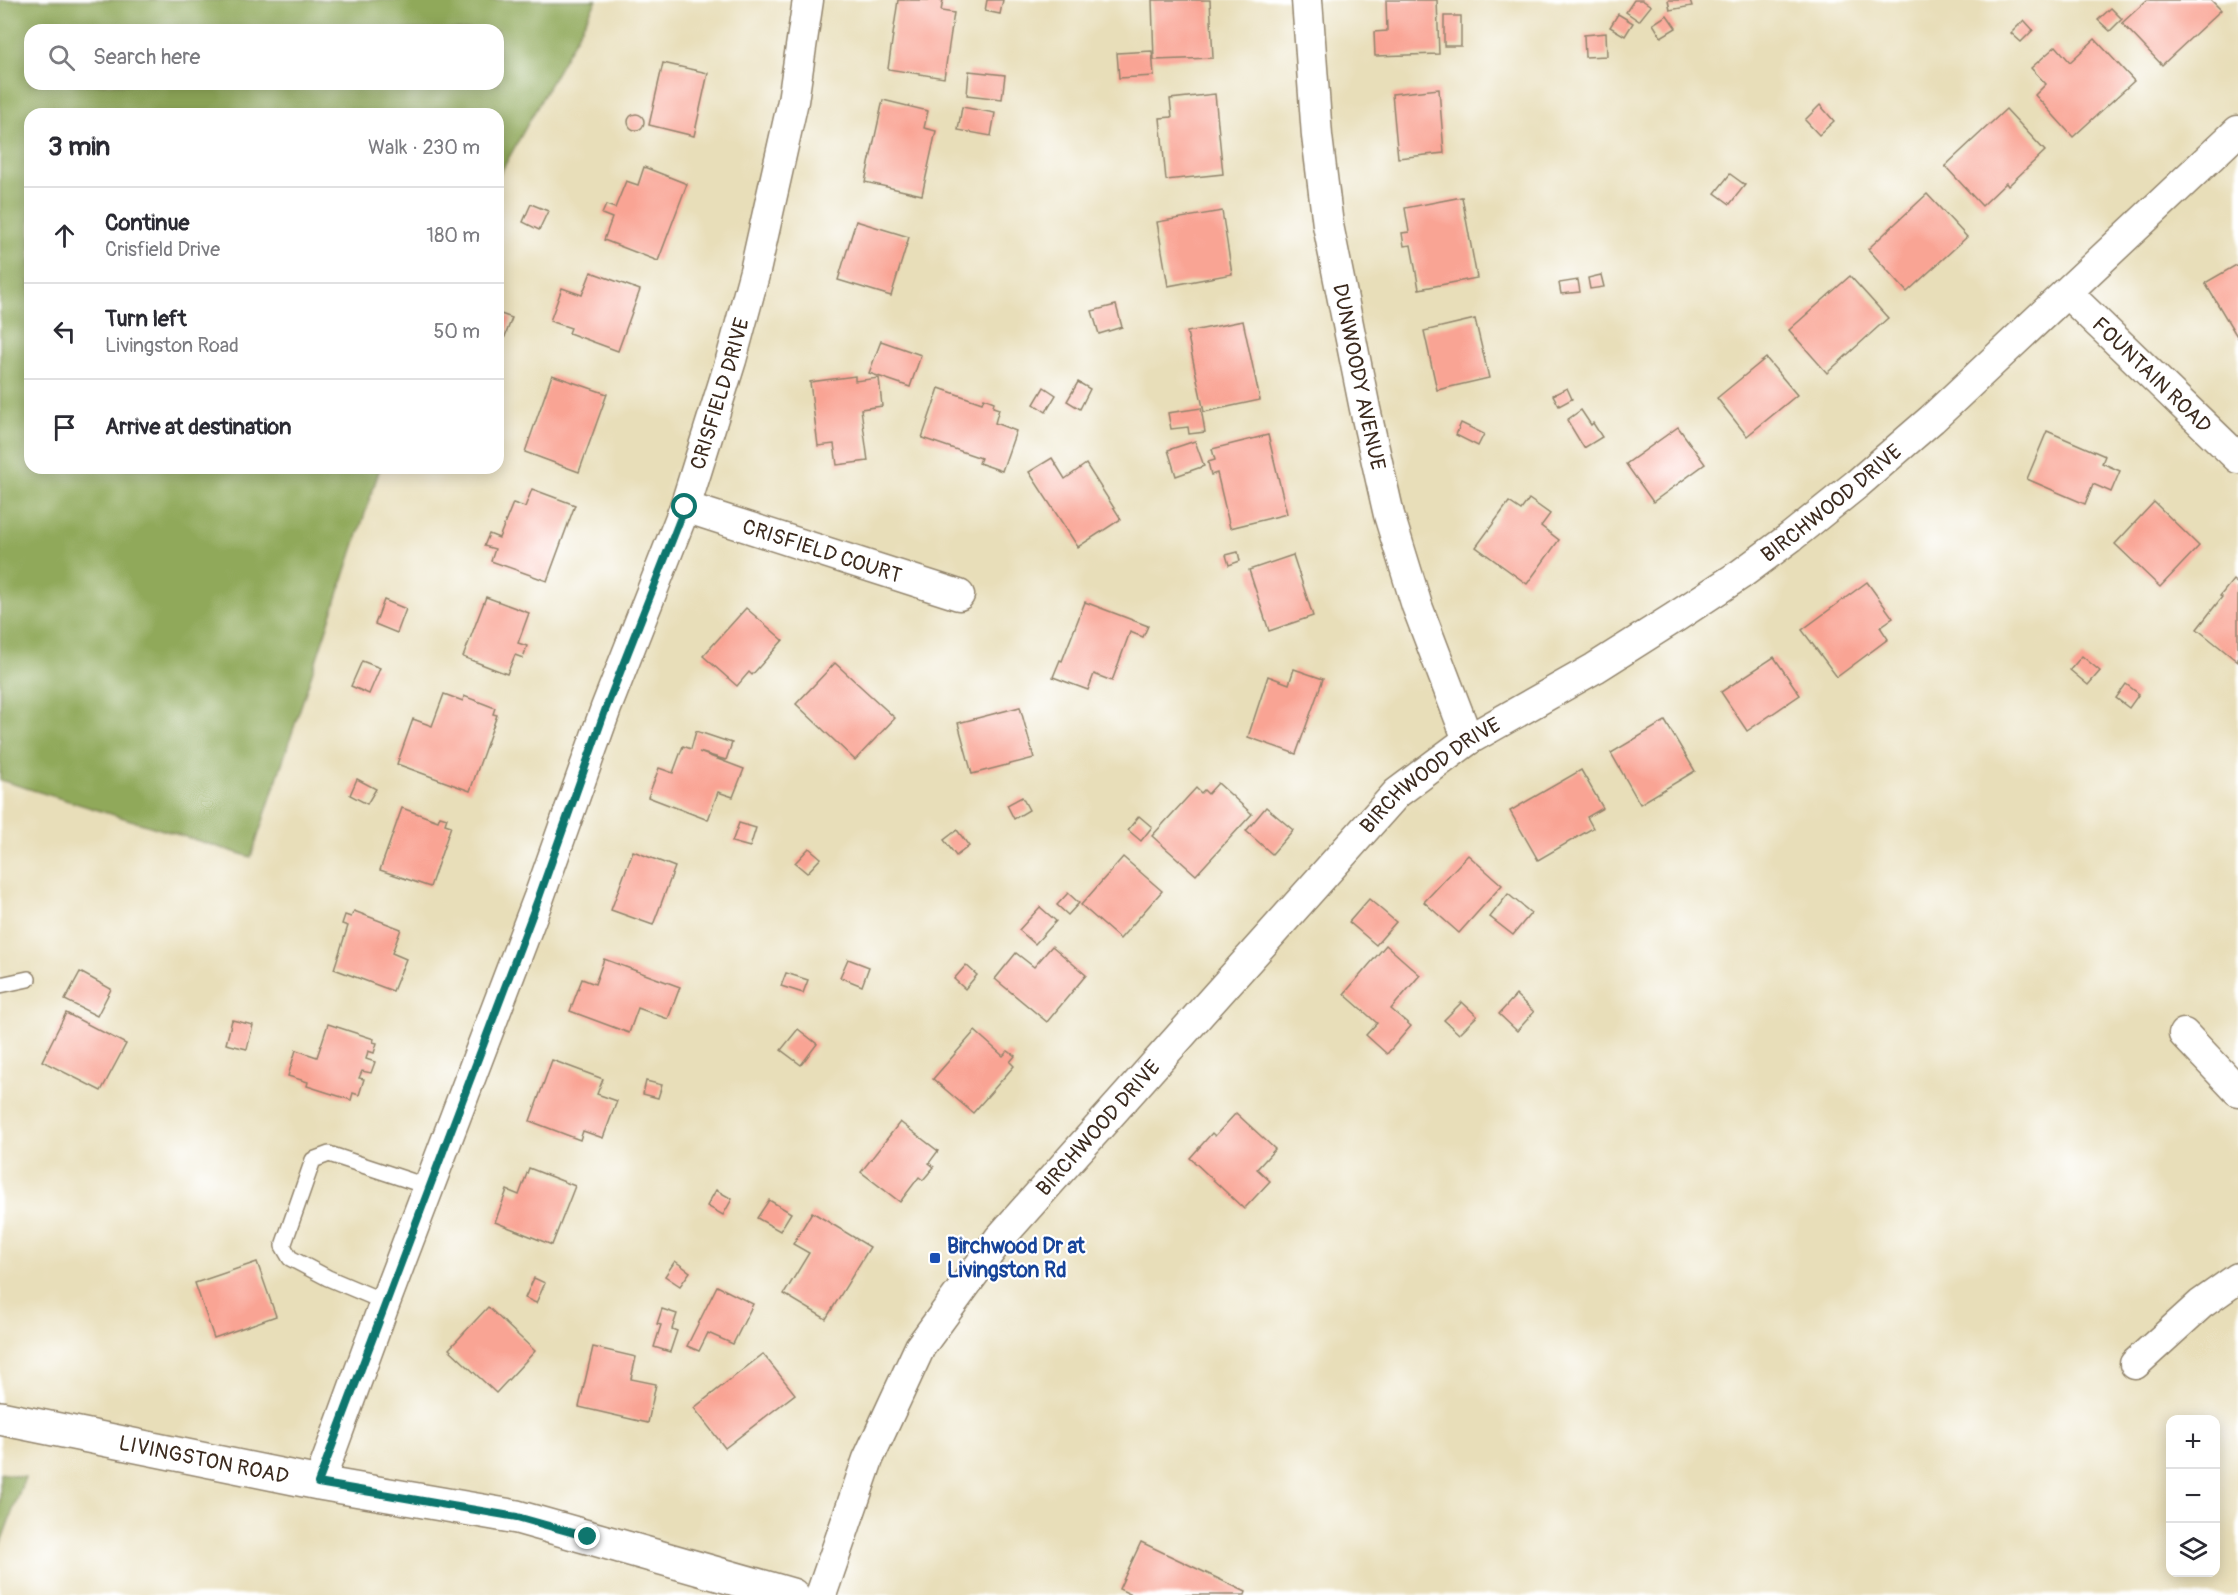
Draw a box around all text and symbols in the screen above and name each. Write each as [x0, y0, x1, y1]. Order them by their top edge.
search box [24, 24, 504, 90]
icon: search [45, 41, 78, 74]
text: Search here [93, 43, 200, 71]
text: 3 min [48, 131, 110, 163]
text: Walk · 230 m [368, 135, 480, 160]
text: Continue [105, 209, 189, 237]
icon: ahead [48, 219, 81, 252]
text: 180 m [426, 223, 480, 248]
text: Crisfield Drive [105, 237, 220, 262]
street label: DUNWOODY AVENUE [1327, 281, 1392, 473]
text: Turn left [105, 305, 187, 333]
street label: FOUNTAIN ROAD [2086, 311, 2217, 439]
icon: left [48, 315, 81, 348]
street label: CRISFIELD DRIVE [684, 315, 755, 473]
text: 50 m [433, 319, 480, 344]
text: Livingston Road [105, 333, 239, 358]
icon: arrive [48, 411, 81, 444]
text: Arrive at destination [105, 413, 291, 441]
street label: BIRCHWOOD DRIVE [1756, 438, 1907, 568]
route start [671, 493, 697, 519]
street label: CRISFIELD COURT [739, 513, 905, 589]
street label: BIRCHWOOD DRIVE [1354, 711, 1505, 839]
street label: BIRCHWOOD DRIVE [1030, 1054, 1166, 1202]
place label: Birchwood Dr at Livingston Rd [947, 1233, 1086, 1284]
marker: Birchwood Dr at Livingston Rd [928, 1251, 942, 1265]
map controls [2166, 1415, 2220, 1577]
button: + [2166, 1415, 2220, 1469]
street label: LIVINGSTON ROAD [116, 1429, 291, 1490]
button: − [2166, 1469, 2220, 1523]
route end [574, 1523, 600, 1549]
button: layers [2166, 1523, 2220, 1577]

